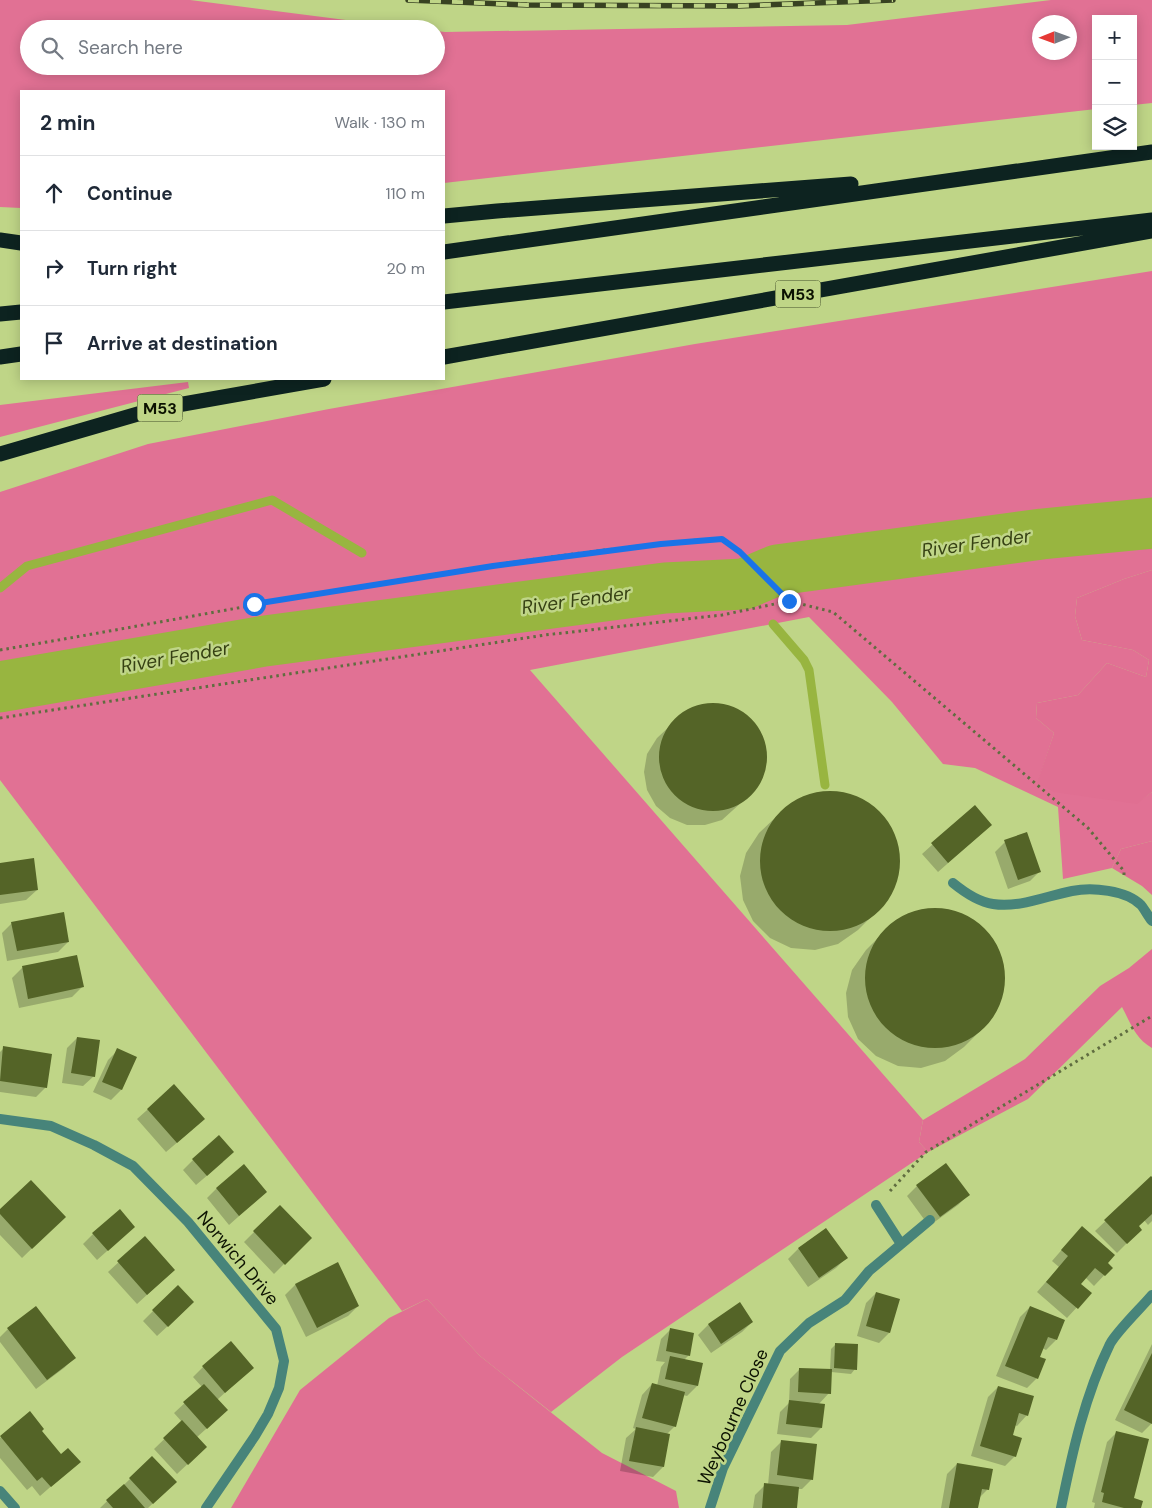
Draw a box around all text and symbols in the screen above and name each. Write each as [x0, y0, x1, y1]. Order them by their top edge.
north arrow [1032, 15, 1077, 60]
map controls [1092, 15, 1137, 150]
button: + [1092, 15, 1137, 60]
search box [20, 20, 445, 75]
icon: search [38, 34, 66, 62]
text: Search here [78, 35, 183, 60]
button: − [1092, 60, 1137, 105]
button: layers [1092, 105, 1137, 150]
text: 2 min [40, 109, 96, 137]
text: Walk · 130 m [334, 112, 425, 133]
icon: ahead [40, 179, 68, 207]
text: Continue [87, 181, 173, 206]
text: 110 m [386, 183, 425, 204]
icon: right [40, 254, 68, 282]
text: Turn right [87, 256, 177, 281]
text: 20 m [386, 258, 425, 279]
road number: M53 [776, 280, 820, 308]
icon: arrive [40, 329, 68, 357]
text: Arrive at destination [87, 331, 278, 356]
road number: M53 [138, 394, 182, 422]
water label: River Fender [920, 523, 1033, 563]
water label: River Fender [520, 580, 633, 620]
route end [778, 590, 801, 613]
route start [243, 593, 266, 616]
water label: River Fender [119, 635, 232, 679]
street label: Norwich Drive [192, 1206, 284, 1310]
street label: Weybourne Close [692, 1345, 774, 1489]

